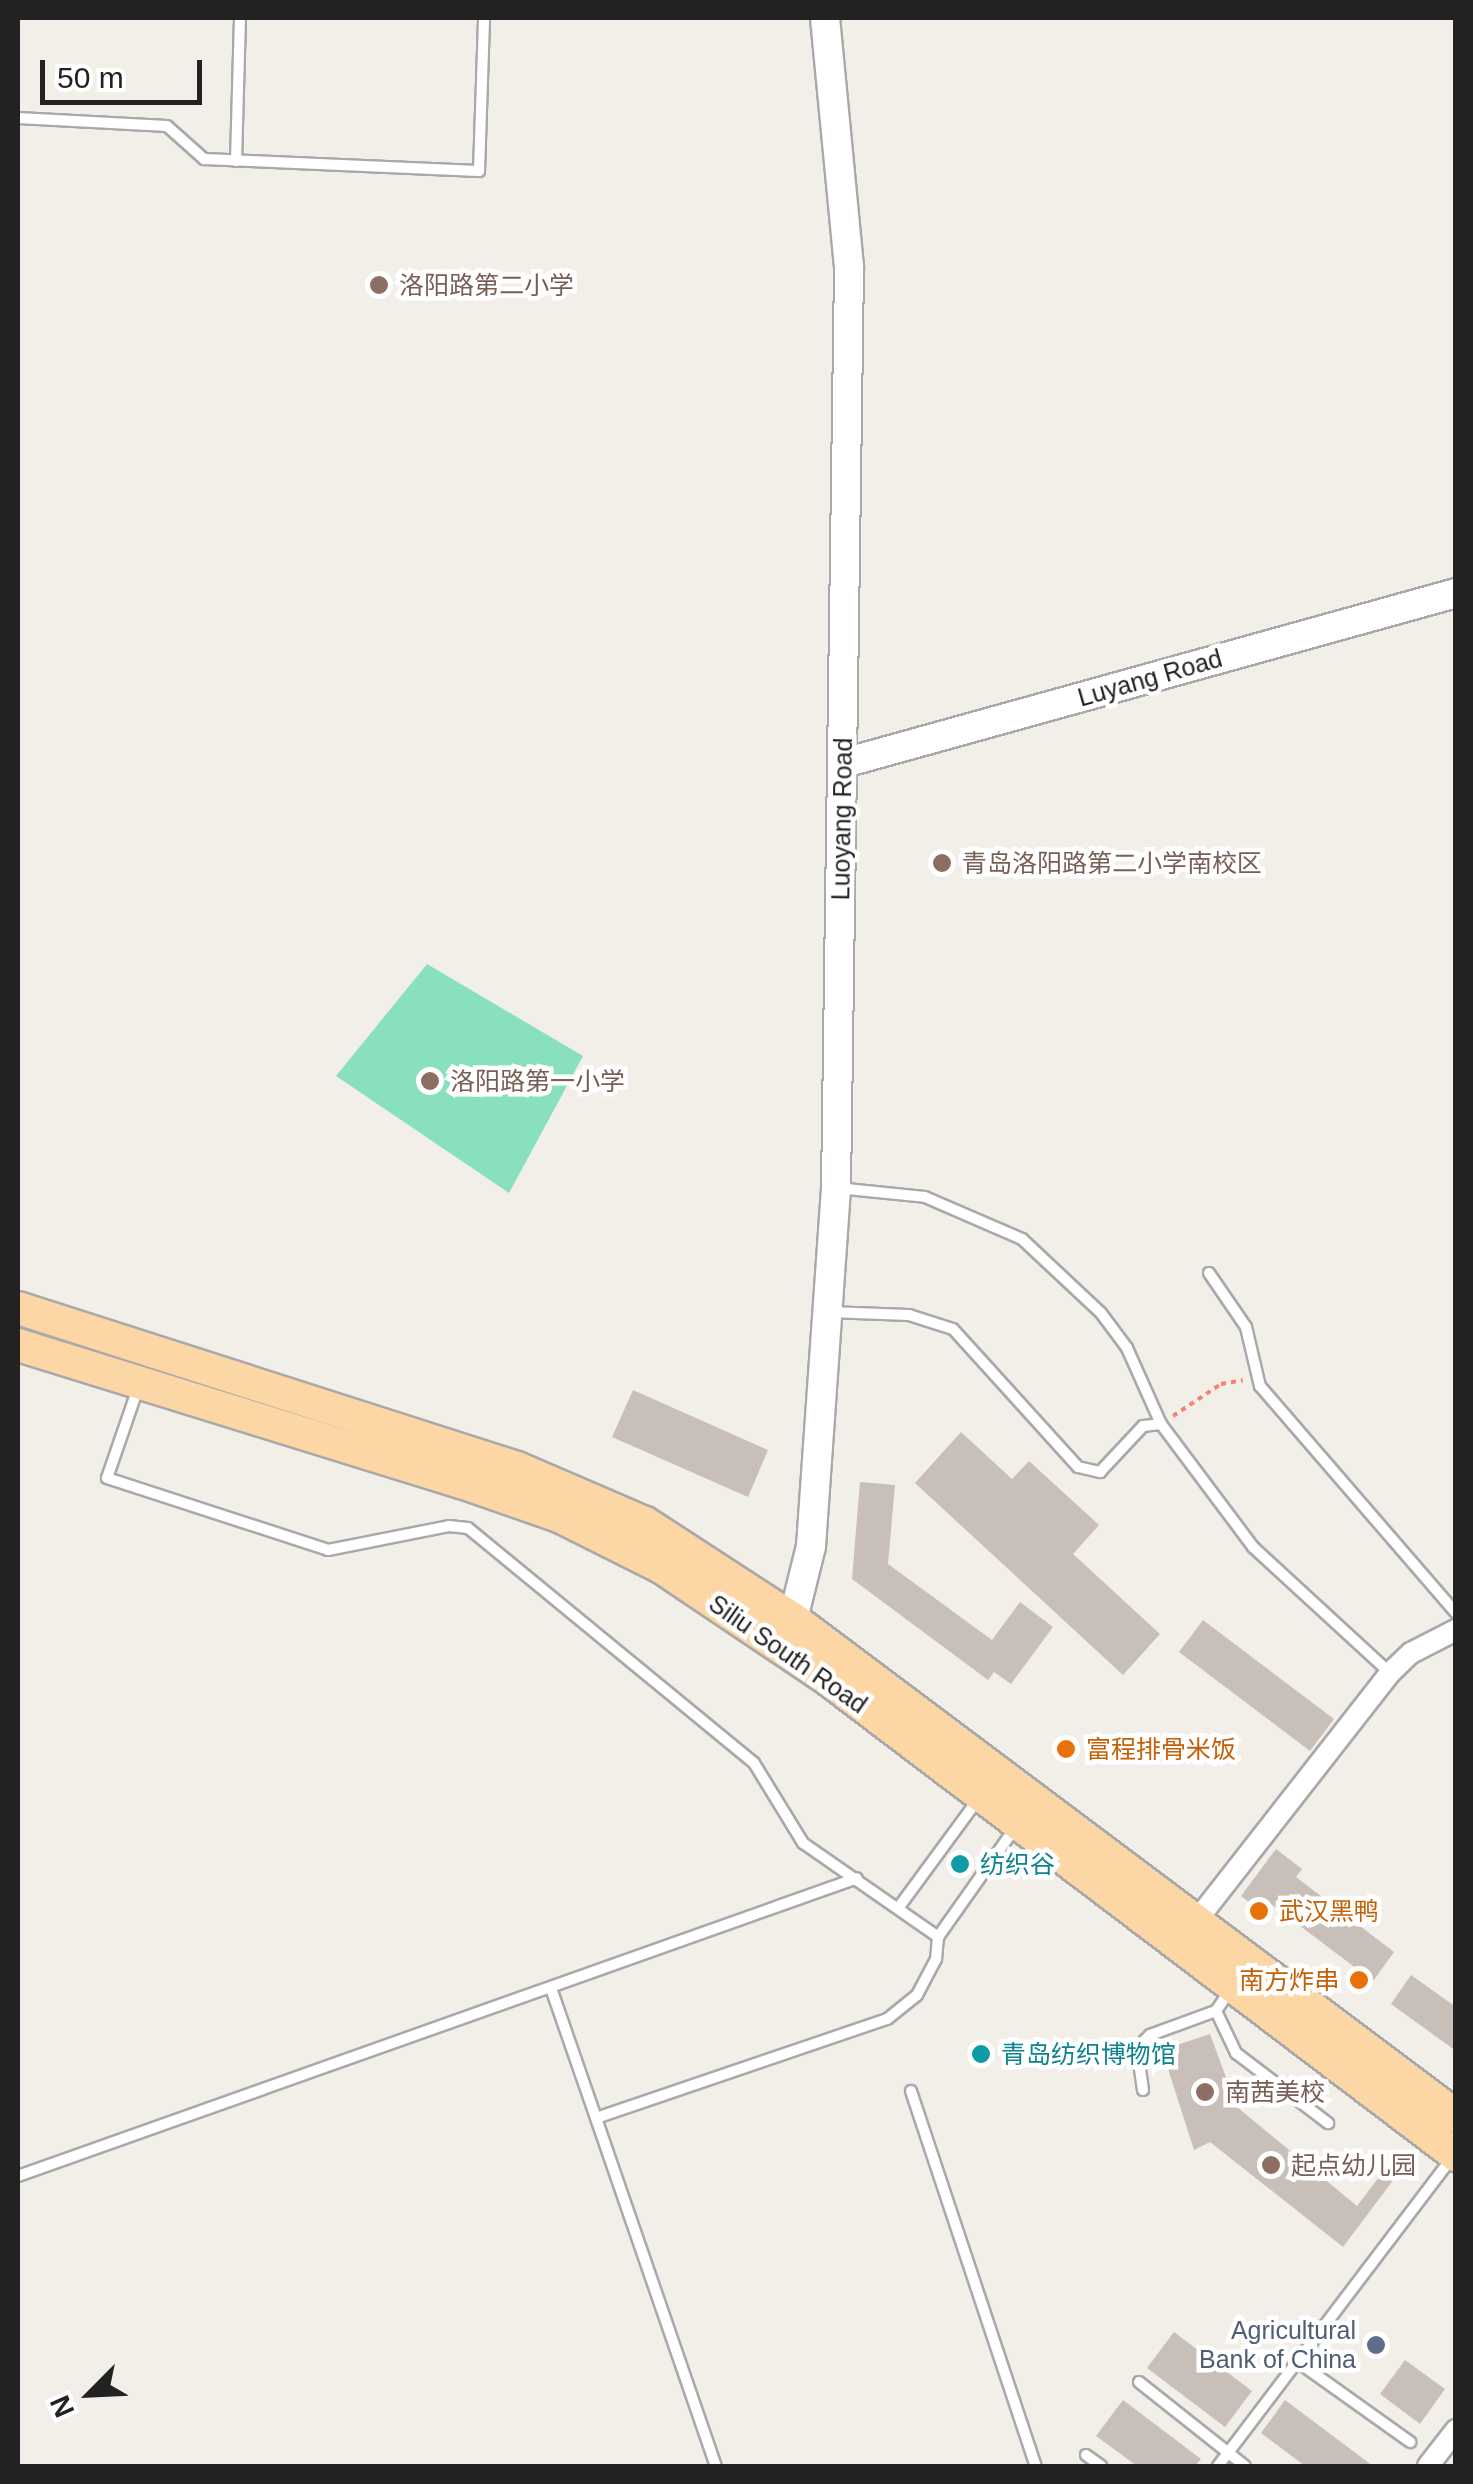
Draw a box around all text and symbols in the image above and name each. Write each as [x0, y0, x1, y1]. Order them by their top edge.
scale bar [45, 40, 208, 102]
text: 50 m [57, 61, 124, 94]
place label: 洛阳路第二小学 [399, 270, 574, 300]
marker: 洛阳路第二小学 [368, 274, 390, 296]
street label: Luyang Road [1074, 643, 1226, 713]
street label: Luoyang Road [826, 737, 858, 901]
place label: 青岛洛阳路第二小学南校区 [962, 848, 1262, 878]
marker: 青岛洛阳路第二小学南校区 [931, 852, 953, 874]
place label: 洛阳路第一小学 [450, 1066, 625, 1096]
marker: 洛阳路第一小学 [419, 1070, 441, 1092]
street label: Siliu South Road [703, 1588, 873, 1720]
place label: 富程排骨米饭 [1086, 1734, 1236, 1764]
marker: 富程排骨米饭 [1055, 1738, 1077, 1760]
place label: 纺织谷 [980, 1849, 1055, 1879]
marker: 纺织谷 [949, 1853, 971, 1875]
place label: 武汉黑鸭 [1279, 1896, 1379, 1926]
marker: 武汉黑鸭 [1248, 1900, 1270, 1922]
place label: 南方炸串 [1239, 1965, 1339, 1995]
marker: 南方炸串 [1348, 1969, 1370, 1991]
place label: 青岛纺织博物馆 [1001, 2039, 1176, 2069]
marker: 青岛纺织博物馆 [970, 2043, 992, 2065]
place label: 南茜美校 [1225, 2077, 1325, 2107]
marker: 南茜美校 [1194, 2081, 1216, 2103]
place label: 起点幼儿园 [1291, 2150, 1416, 2180]
marker: 起点幼儿园 [1260, 2154, 1282, 2176]
place label: Agricultural Bank of China [1199, 2316, 1356, 2375]
marker: Agricultural Bank of China [1365, 2334, 1387, 2356]
north arrow [40, 2344, 140, 2444]
text: N [44, 2391, 80, 2422]

